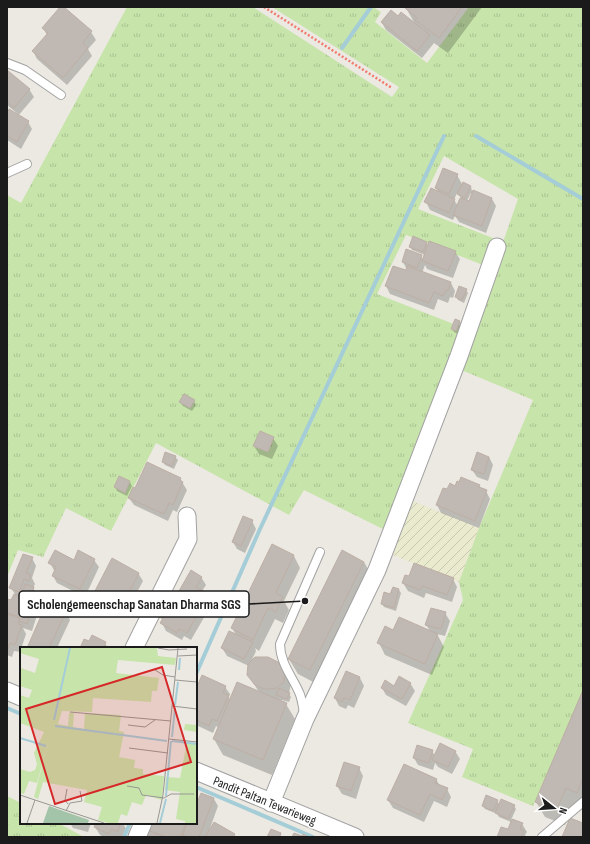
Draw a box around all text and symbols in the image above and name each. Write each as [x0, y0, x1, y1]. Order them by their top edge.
callout: Scholengemeenschap Sanatan Dharma SGS [19, 591, 249, 617]
text: Scholengemeenschap Sanatan Dharma SGS [27, 596, 241, 613]
inset map [20, 647, 197, 824]
street label: Pandit Paltan Tewarieweg [211, 773, 319, 829]
north arrow [534, 788, 574, 828]
text: N [556, 806, 570, 816]

